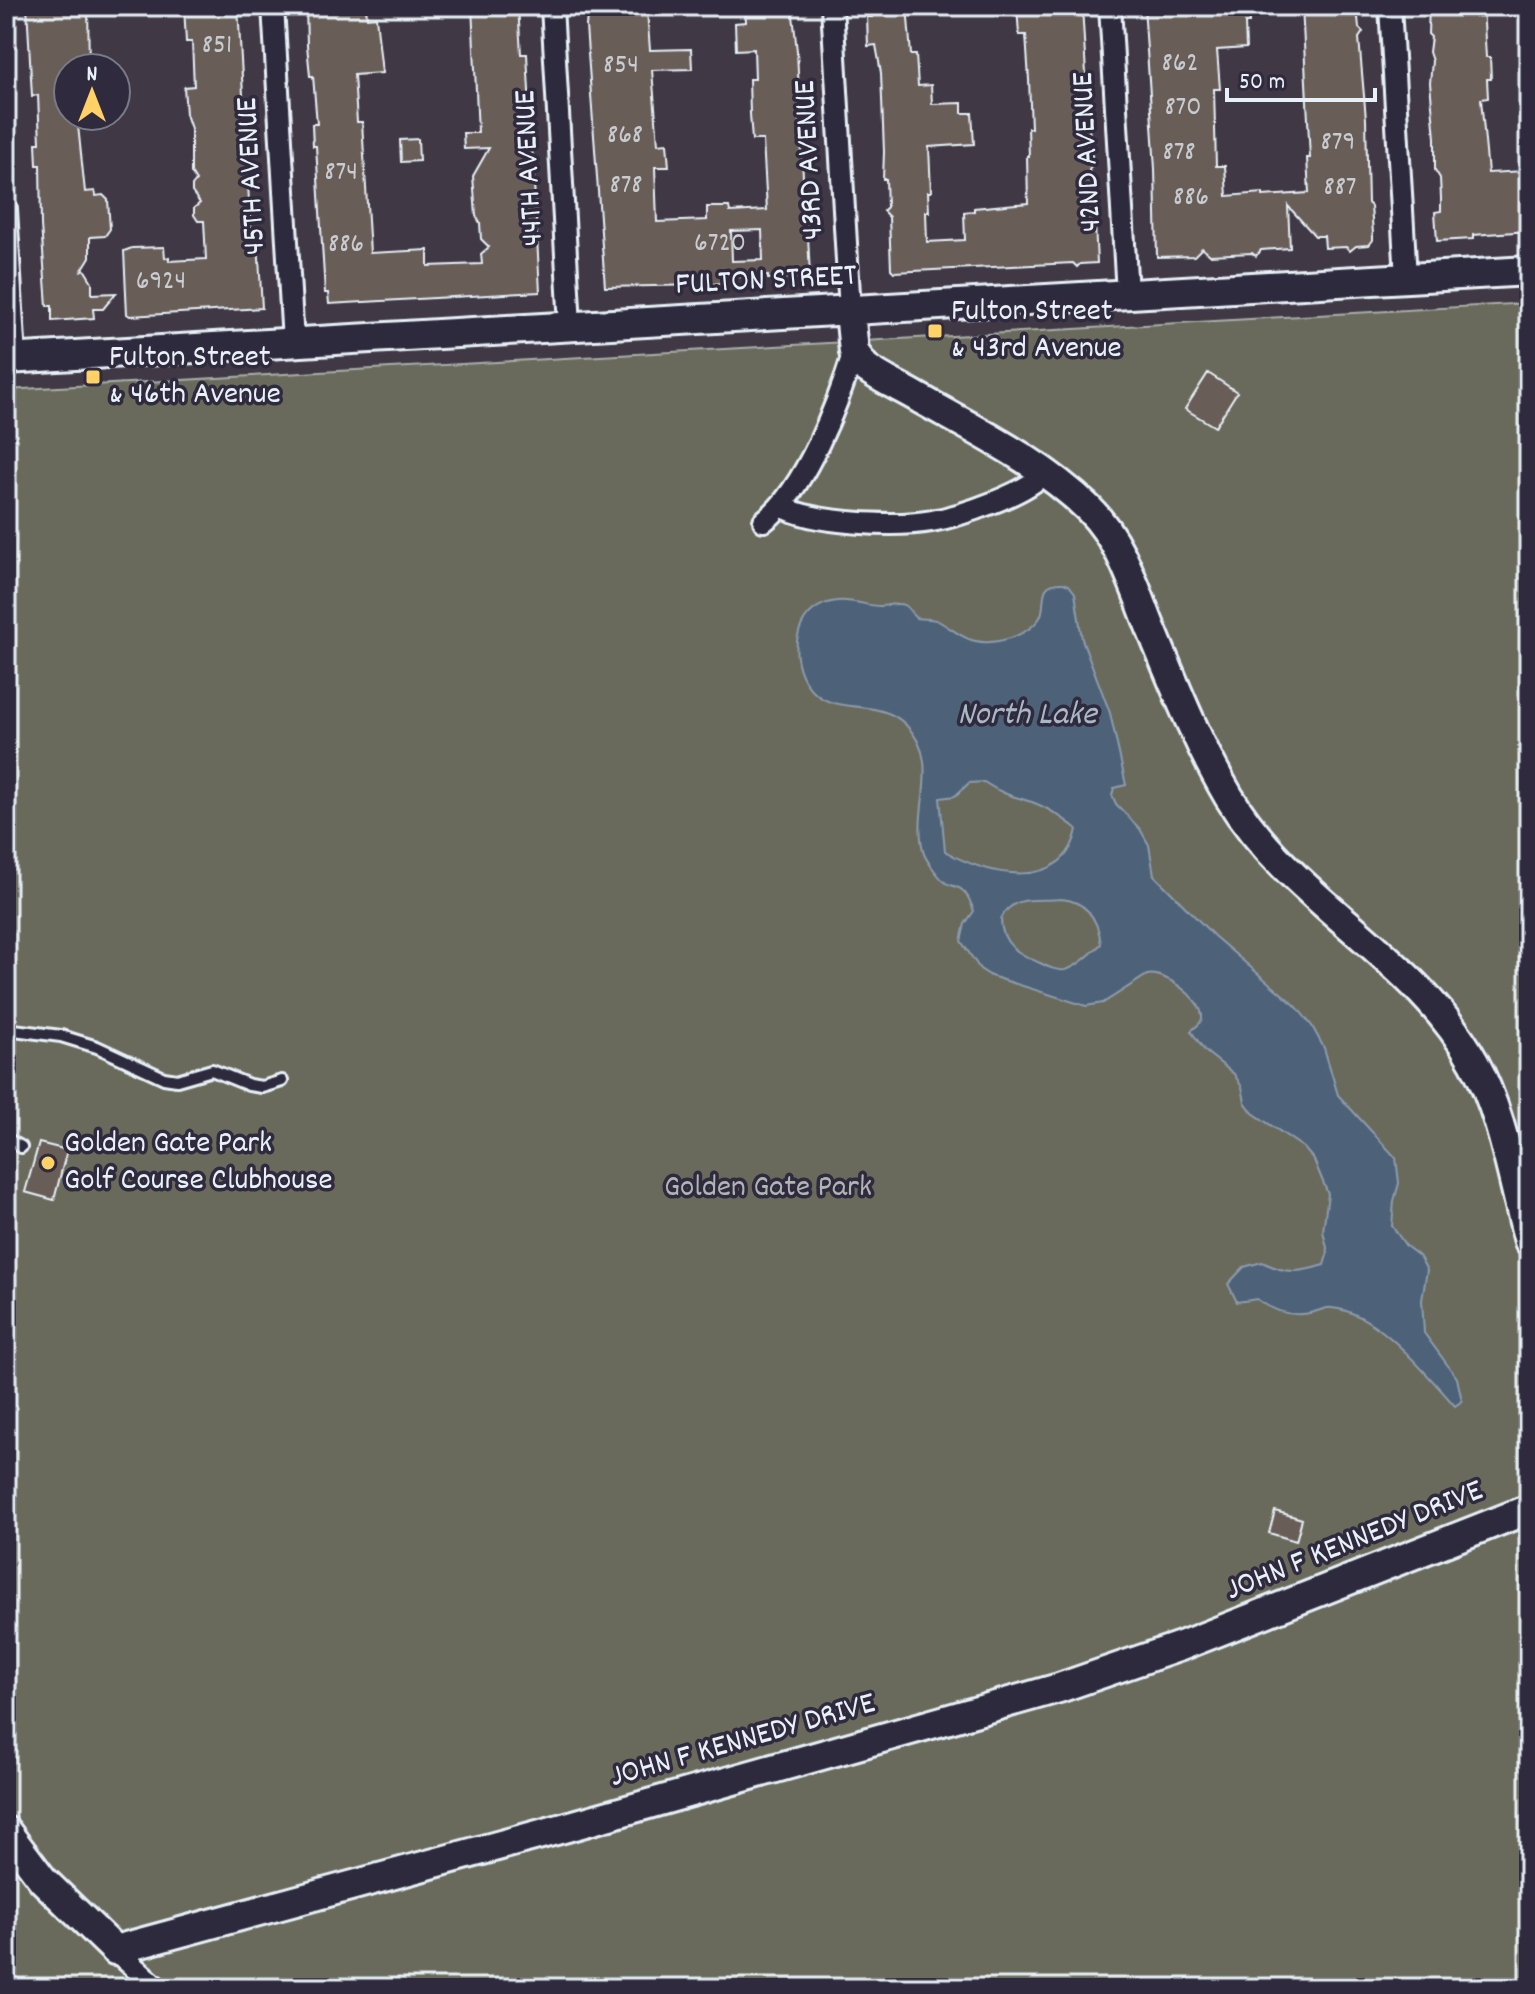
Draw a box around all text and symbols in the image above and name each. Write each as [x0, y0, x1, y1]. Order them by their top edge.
house number: 851 [202, 27, 232, 67]
house number: 862 [1161, 45, 1199, 85]
house number: 854 [603, 47, 639, 87]
north arrow [52, 52, 132, 132]
scale bar [1227, 52, 1375, 102]
text: N [87, 60, 98, 91]
text: 50 m [1239, 66, 1285, 100]
street label: 42ND AVENUE [1062, 70, 1116, 233]
street label: 43RD AVENUE [784, 78, 838, 241]
street label: 44TH AVENUE [504, 88, 558, 247]
house number: 870 [1164, 89, 1202, 129]
street label: 45TH AVENUE [226, 96, 280, 256]
house number: 868 [607, 117, 643, 157]
house number: 879 [1321, 124, 1355, 164]
house number: 878 [1162, 134, 1196, 174]
house number: 874 [324, 154, 358, 194]
house number: 878 [609, 167, 643, 207]
house number: 887 [1323, 169, 1357, 209]
house number: 886 [1173, 179, 1209, 219]
house number: 6720 [694, 225, 746, 265]
house number: 886 [328, 226, 364, 266]
street label: FULTON STREET [674, 254, 858, 310]
house number: 6924 [136, 263, 186, 303]
place label: Fulton Street & 43rd Avenue [951, 290, 1122, 373]
marker: Fulton Street & 43rd Avenue [926, 322, 944, 340]
place label: Fulton Street & 46th Avenue [109, 336, 281, 419]
marker: Fulton Street & 46th Avenue [84, 368, 102, 386]
water label: North Lake [957, 692, 1099, 741]
place label: Golden Gate Park Golf Course Clubhouse [64, 1122, 333, 1205]
marker: Golden Gate Park Golf Course Clubhouse [39, 1154, 57, 1172]
park label: Golden Gate Park [664, 1166, 872, 1212]
street label: JOHN F KENNEDY DRIVE [1219, 1469, 1491, 1615]
street label: JOHN F KENNEDY DRIVE [605, 1682, 882, 1802]

